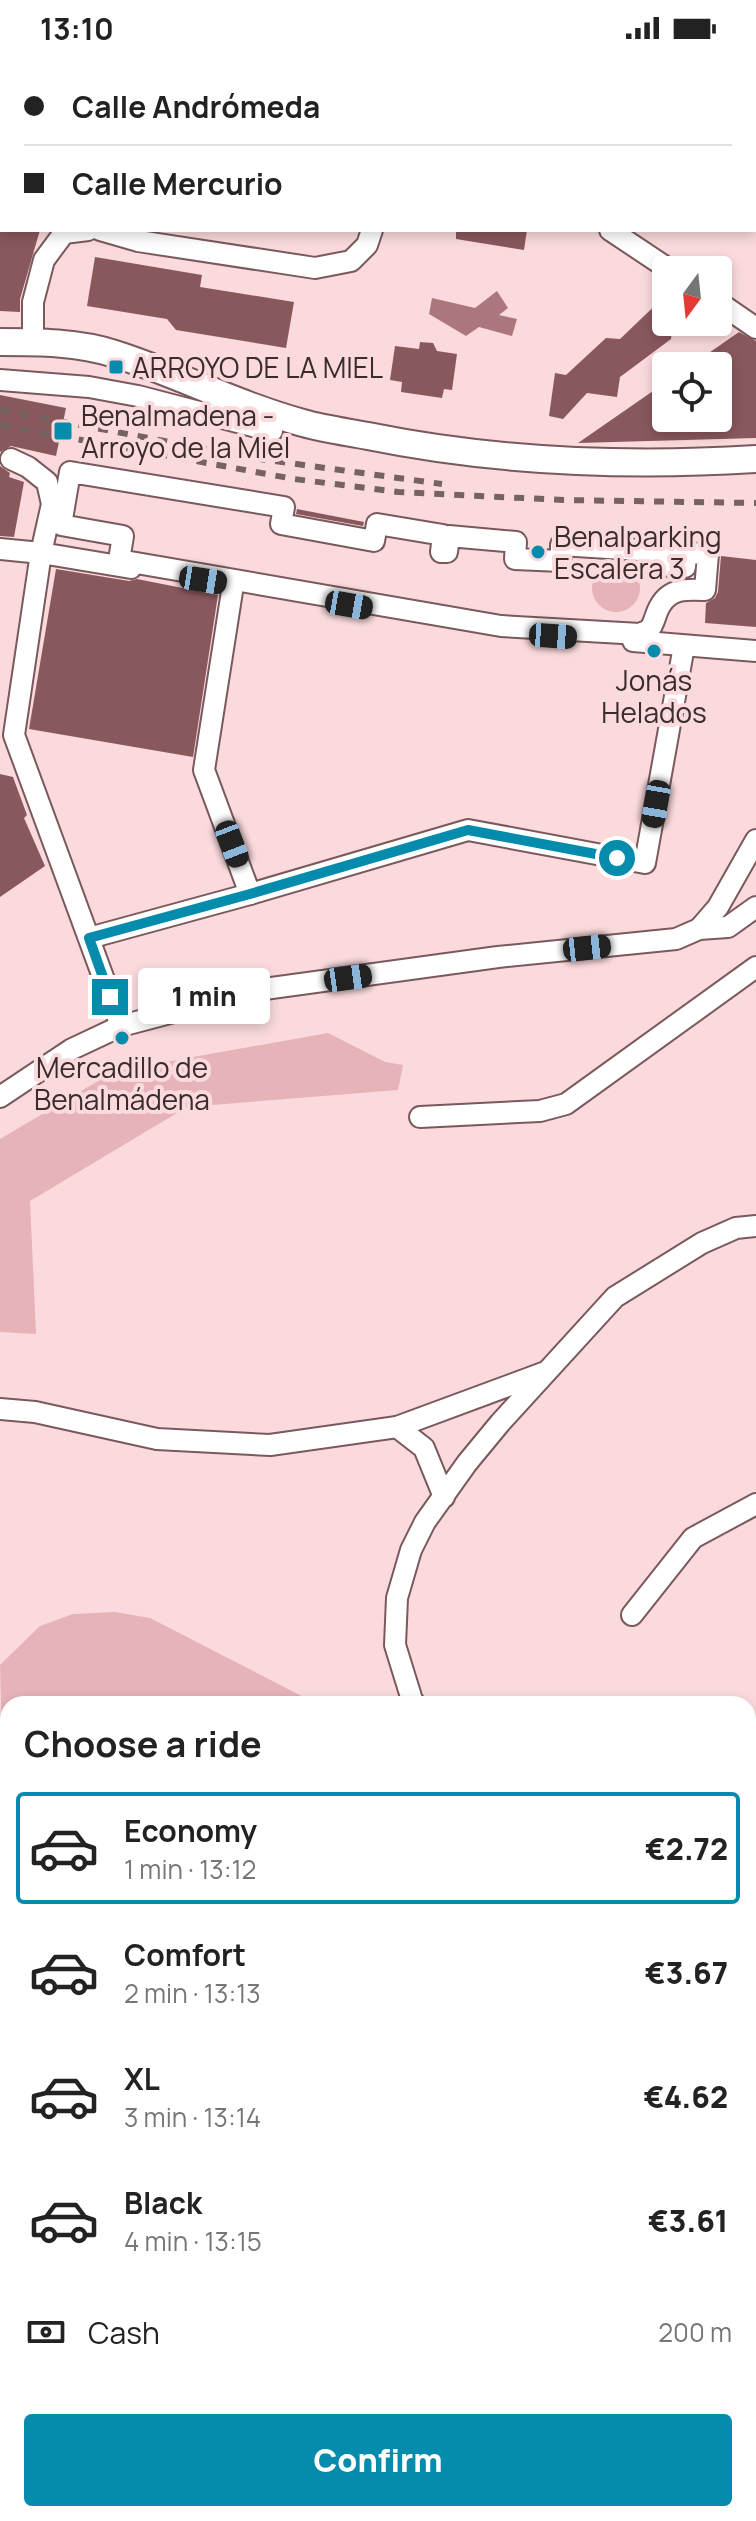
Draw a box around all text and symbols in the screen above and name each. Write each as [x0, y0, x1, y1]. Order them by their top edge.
text: 13:10 [40, 8, 114, 49]
text: Calle Andrómeda [72, 86, 320, 127]
text: Calle Mercurio [72, 163, 283, 204]
north arrow [652, 256, 732, 336]
map controls [652, 256, 732, 432]
place label: ARROYO DE LA MIEL [132, 348, 383, 386]
button: locate [652, 352, 732, 432]
marker: ARROYO DE LA MIEL [107, 358, 125, 376]
place label: Benalmadena - Arroyo de la Miel [81, 396, 290, 466]
marker: Benalmadena - Arroyo de la Miel [52, 420, 74, 442]
place label: Benalparking Escalera 3 [554, 517, 722, 587]
marker: Benalparking Escalera 3 [529, 543, 547, 561]
car [177, 564, 229, 596]
car [323, 589, 375, 621]
car [528, 622, 578, 650]
marker: Jonás Helados [645, 642, 663, 660]
place label: Jonás Helados [601, 661, 707, 731]
car [640, 778, 672, 830]
car [212, 817, 252, 871]
route start [599, 840, 635, 876]
car [562, 934, 612, 962]
car [323, 963, 373, 993]
callout: 1 min [138, 969, 270, 1025]
text: 1 min [171, 978, 237, 1014]
route end [92, 979, 128, 1015]
marker: Mercadillo de Benalmádena [113, 1029, 131, 1047]
place label: Mercadillo de Benalmádena [34, 1048, 210, 1118]
text: Choose a ride [24, 1719, 262, 1768]
text: Economy [124, 1810, 257, 1851]
icon: car [28, 1812, 100, 1884]
text: €2.72 [645, 1828, 728, 1869]
text: 1 min · 13:12 [124, 1851, 256, 1887]
text: Comfort [124, 1934, 246, 1975]
icon: car [28, 1936, 100, 2008]
text: €3.67 [645, 1952, 728, 1993]
text: 2 min · 13:13 [124, 1975, 261, 2011]
text: XL [124, 2058, 160, 2099]
icon: car [28, 2060, 100, 2132]
text: €4.62 [644, 2076, 728, 2117]
text: 3 min · 13:14 [124, 2099, 261, 2135]
text: Black [124, 2182, 202, 2223]
icon: car [28, 2184, 100, 2256]
text: €3.61 [648, 2200, 728, 2241]
text: 4 min · 13:15 [124, 2223, 262, 2259]
icon: cash [24, 2310, 68, 2354]
text: Cash [88, 2312, 160, 2353]
text: 200 m [658, 2314, 732, 2350]
button: Confirm [24, 2414, 732, 2506]

